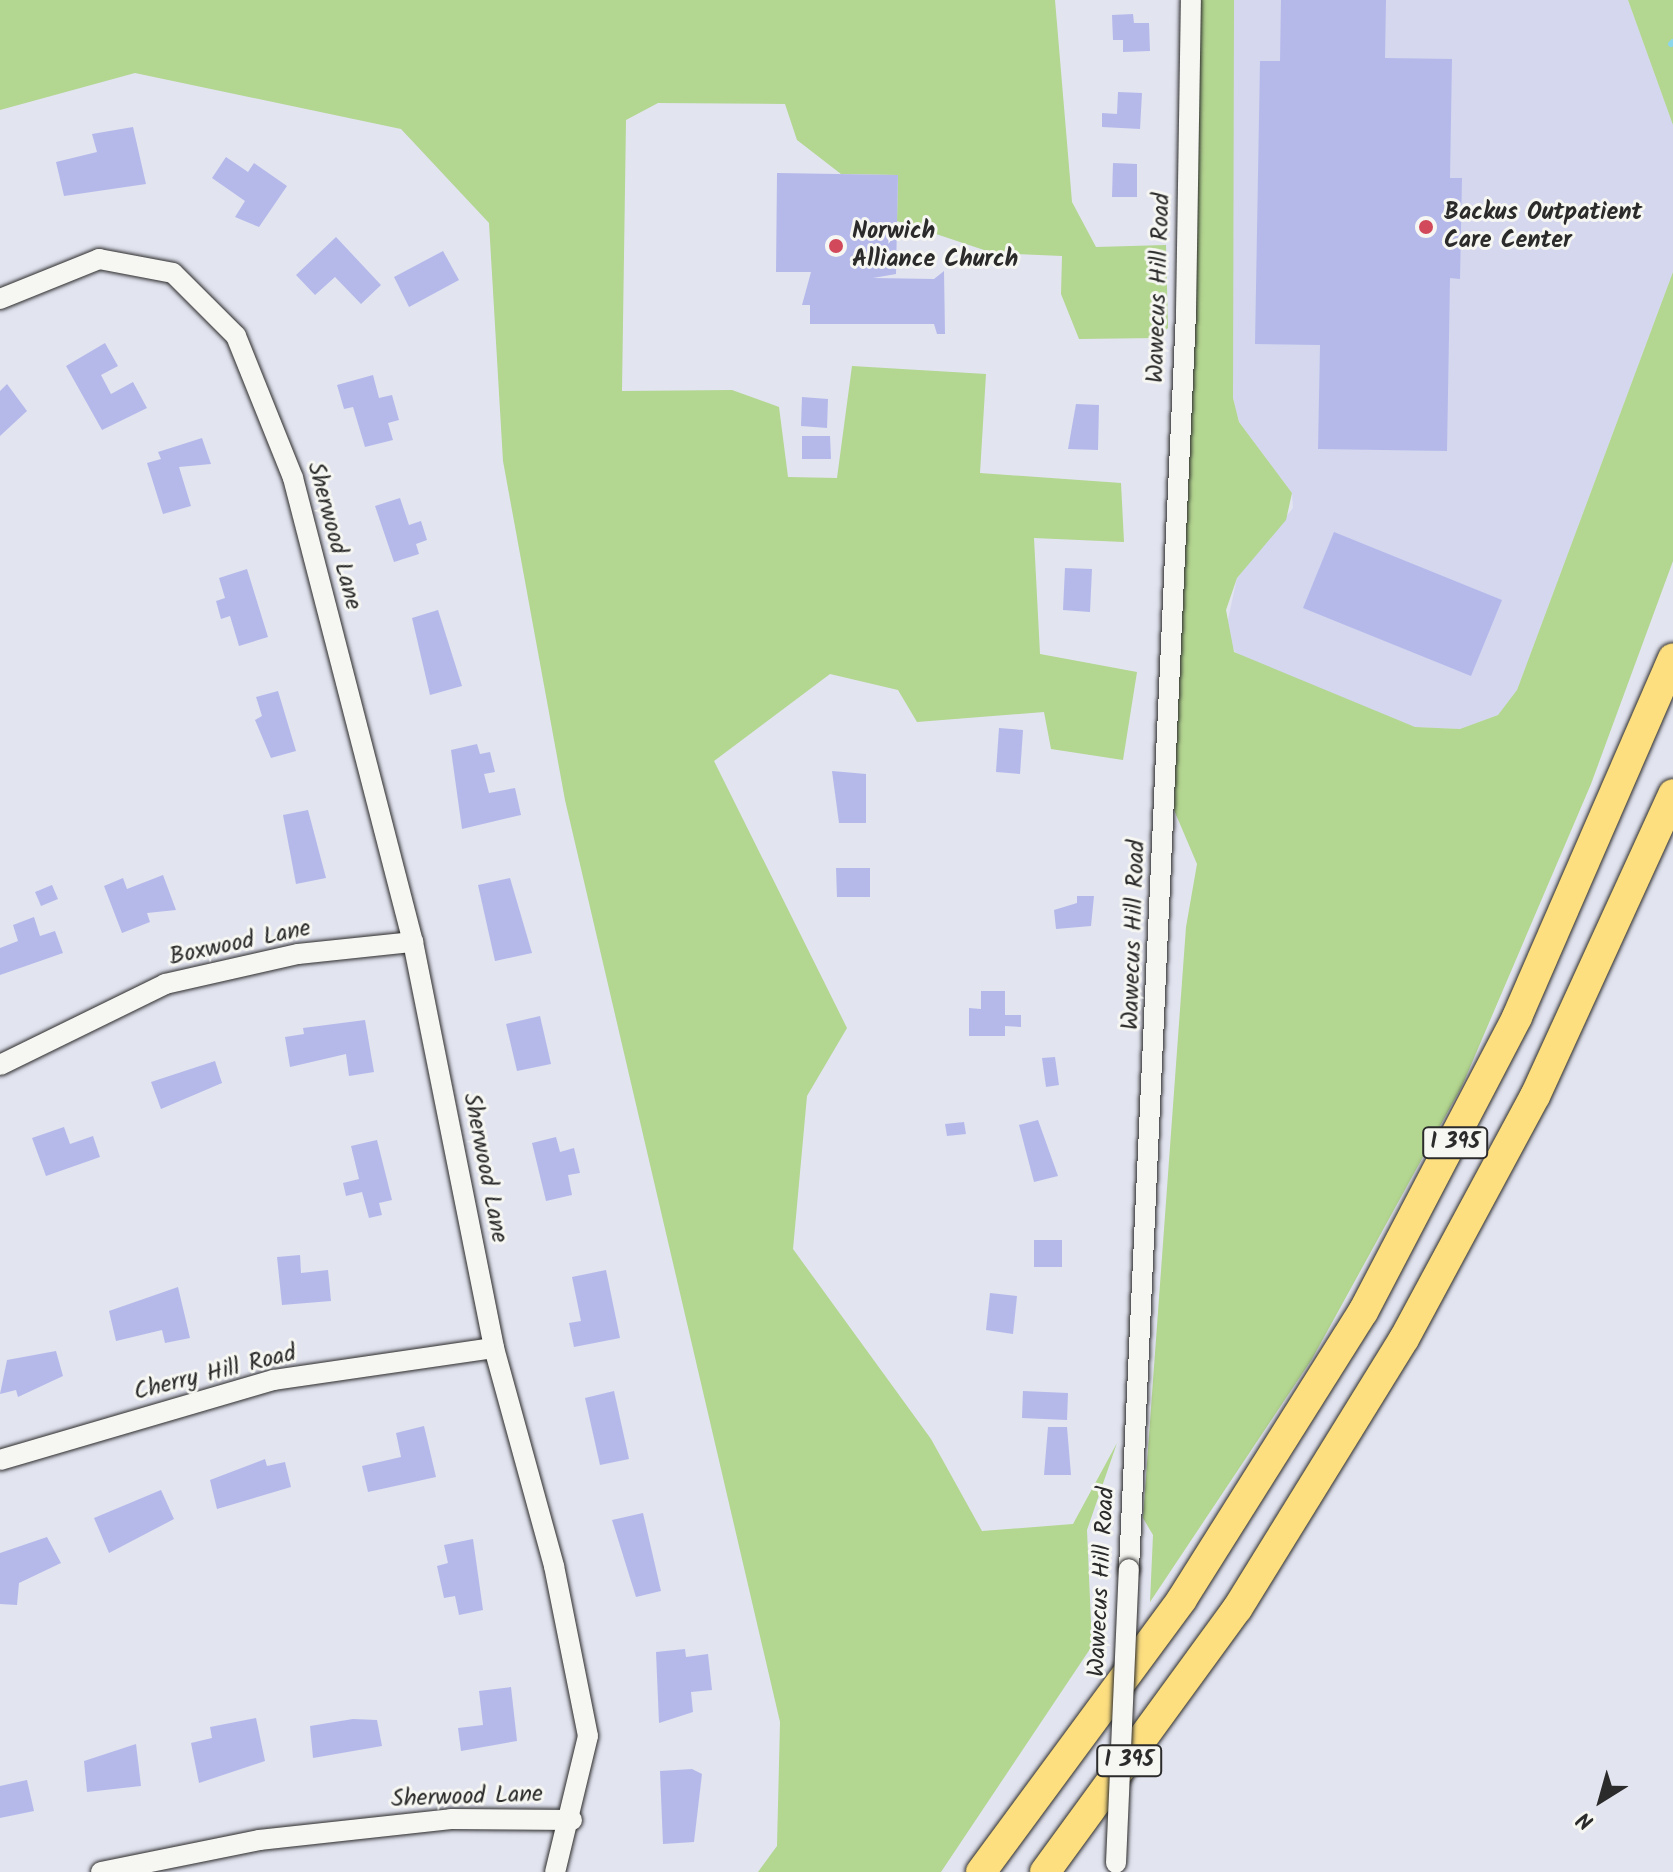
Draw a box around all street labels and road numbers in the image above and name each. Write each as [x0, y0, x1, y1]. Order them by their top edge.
street label: Wawecus Hill Road [1141, 192, 1177, 384]
street label: Sherwood Lane [300, 459, 368, 613]
street label: Wawecus Hill Road [1116, 839, 1152, 1031]
street label: Boxwood Lane [167, 914, 313, 972]
street label: Sherwood Lane [456, 1091, 514, 1245]
road number: I 395 [1421, 1125, 1489, 1161]
street label: Cherry Hill Road [131, 1339, 299, 1407]
street label: Wawecus Hill Road [1083, 1486, 1121, 1678]
road number: I 395 [1095, 1743, 1163, 1779]
street label: Sherwood Lane [391, 1780, 543, 1814]

